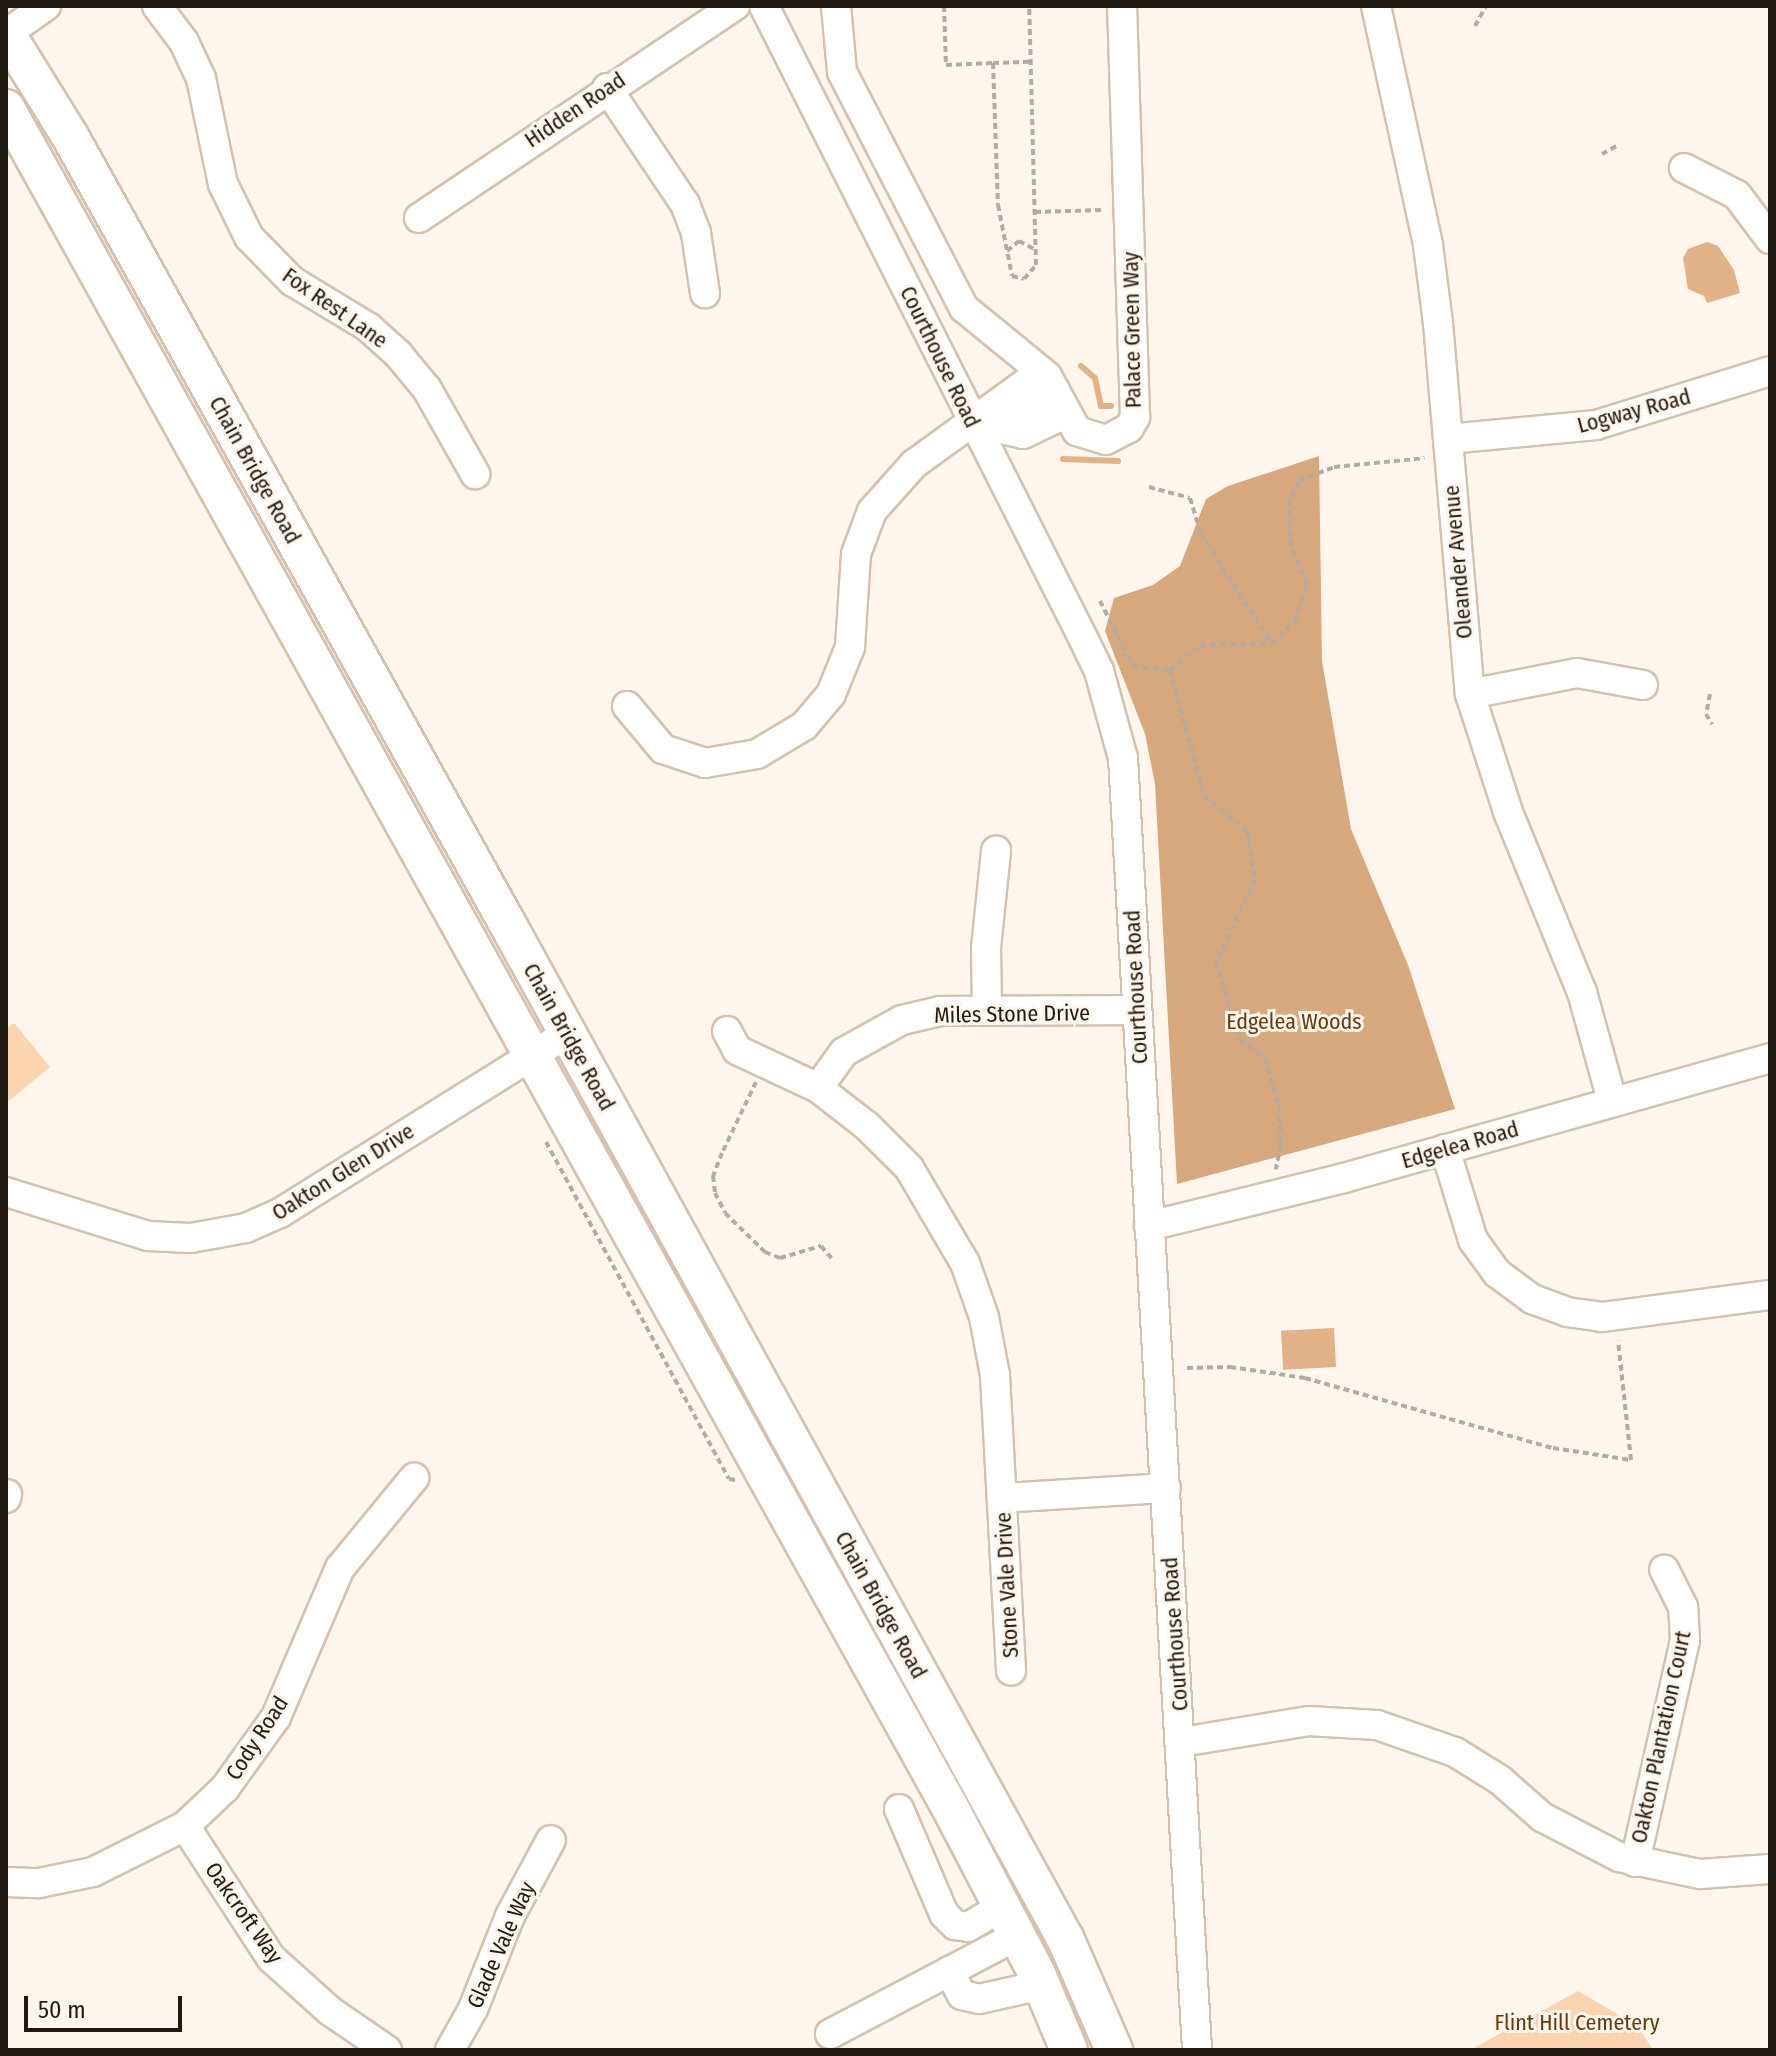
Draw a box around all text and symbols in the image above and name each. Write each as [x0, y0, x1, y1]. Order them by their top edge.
street label: Hidden Road [520, 67, 630, 153]
street label: Palace Green Way [1117, 251, 1147, 409]
street label: Fox Rest Lane [277, 262, 393, 354]
street label: Courthouse Road [894, 282, 986, 432]
street label: Logway Road [1574, 383, 1694, 439]
street label: Chain Bridge Road [204, 392, 306, 548]
street label: Oleander Avenue [1438, 484, 1478, 640]
street label: Courthouse Road [1119, 909, 1153, 1065]
street label: Chain Bridge Road [518, 959, 620, 1115]
street label: Miles Stone Drive [934, 999, 1090, 1029]
park label: Edgelea Woods [1226, 1009, 1362, 1035]
street label: Edgelea Road [1398, 1116, 1522, 1174]
street label: Oakton Glen Drive [267, 1118, 419, 1226]
street label: Stone Vale Drive [990, 1511, 1024, 1659]
street label: Chain Bridge Road [830, 1527, 932, 1683]
street label: Courthouse Road [1156, 1556, 1194, 1712]
street label: Oakton Plantation Court [1626, 1628, 1696, 1846]
street label: Cody Road [220, 1691, 294, 1785]
street label: Oakcroft Way [199, 1857, 289, 1969]
street label: Glade Vale Way [461, 1878, 541, 2012]
scale bar [28, 1980, 186, 2030]
text: 50 m [38, 1996, 86, 2024]
park label: Flint Hill Cemetery [1495, 2010, 1659, 2036]

